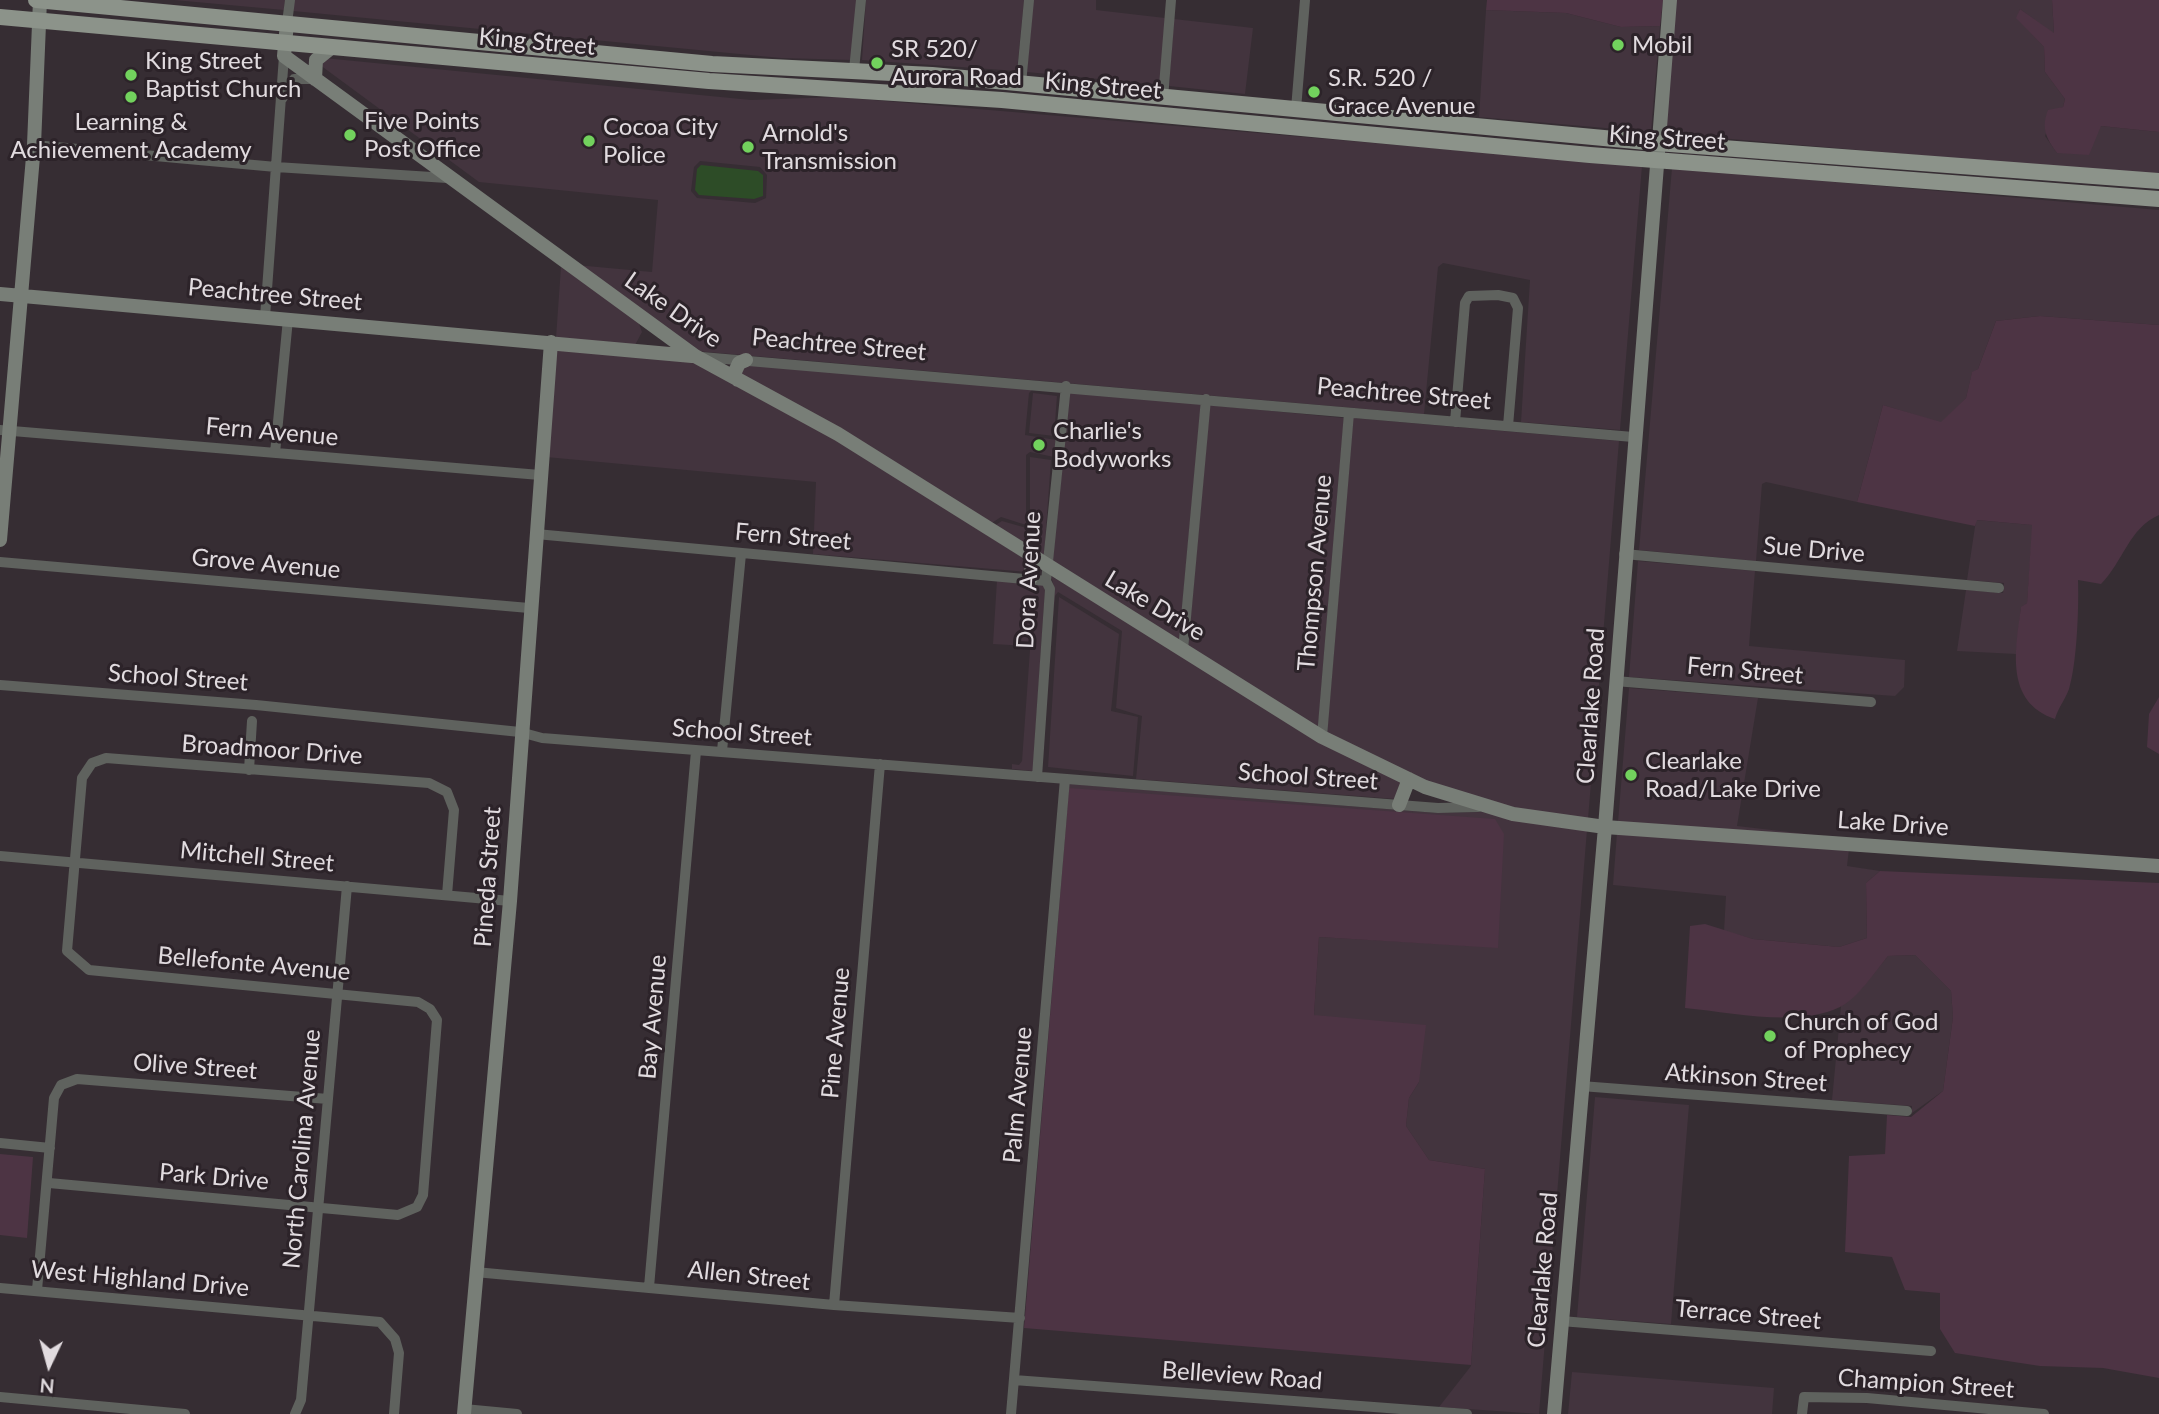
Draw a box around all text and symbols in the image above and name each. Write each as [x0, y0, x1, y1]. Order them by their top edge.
street label: King Street [478, 23, 596, 61]
place label: Mobil [1632, 31, 1692, 59]
place label: SR 520/ Aurora Road [891, 35, 1022, 91]
marker: Mobil [1610, 37, 1626, 53]
place label: King Street Baptist Church [145, 47, 301, 103]
marker: SR 520/ Aurora Road [869, 55, 885, 71]
place label: S.R. 520 / Grace Avenue [1328, 64, 1475, 120]
marker: King Street Baptist Church [123, 67, 139, 83]
street label: King Street [1044, 67, 1162, 105]
marker: S.R. 520 / Grace Avenue [1306, 84, 1322, 100]
marker: Learning & Achievement Academy [123, 89, 139, 105]
place label: Five Points Post Office [364, 107, 481, 163]
place label: Learning & Achievement Academy [10, 108, 252, 164]
place label: Cocoa City Police [603, 113, 718, 169]
place label: Arnold's Transmission [762, 119, 897, 175]
street label: King Street [1608, 120, 1726, 156]
marker: Five Points Post Office [342, 127, 358, 143]
marker: Cocoa City Police [581, 133, 597, 149]
marker: Arnold's Transmission [740, 139, 756, 155]
street label: Lake Drive [619, 266, 727, 354]
street label: Peachtree Street [187, 273, 363, 317]
street label: Peachtree Street [751, 323, 927, 367]
street label: Peachtree Street [1316, 372, 1492, 416]
street label: Fern Avenue [205, 412, 339, 452]
place label: Charlie's Bodyworks [1053, 417, 1171, 473]
marker: Charlie's Bodyworks [1031, 437, 1047, 453]
street label: Thompson Avenue [1292, 474, 1338, 672]
street label: Dora Avenue [1011, 510, 1047, 650]
street label: Fern Street [734, 518, 852, 556]
street label: Sue Drive [1762, 531, 1866, 569]
street label: Grove Avenue [190, 543, 342, 585]
street label: Lake Drive [1100, 565, 1210, 647]
street label: Clearlake Road [1571, 627, 1611, 785]
street label: Fern Street [1686, 652, 1804, 690]
street label: School Street [107, 659, 249, 697]
street label: School Street [671, 714, 813, 752]
street label: Broadmoor Drive [180, 729, 364, 771]
place label: Clearlake Road/Lake Drive [1645, 747, 1821, 803]
street label: School Street [1237, 758, 1379, 796]
marker: Clearlake Road/Lake Drive [1623, 767, 1639, 783]
street label: Pineda Street [469, 806, 507, 948]
street label: Lake Drive [1836, 806, 1950, 842]
street label: Mitchell Street [179, 836, 335, 878]
street label: Bellefonte Avenue [156, 941, 352, 987]
street label: Bay Avenue [633, 954, 673, 1080]
street label: Pine Avenue [816, 966, 856, 1100]
place label: Church of God of Prophecy [1784, 1008, 1938, 1064]
street label: Palm Avenue [998, 1026, 1038, 1164]
street label: North Carolina Avenue [277, 1028, 327, 1270]
marker: Church of God of Prophecy [1762, 1028, 1778, 1044]
street label: Olive Street [132, 1048, 258, 1086]
street label: Atkinson Street [1664, 1058, 1828, 1098]
street label: Park Drive [158, 1158, 270, 1196]
street label: Clearlake Road [1522, 1191, 1564, 1349]
street label: West Highland Drive [30, 1255, 250, 1303]
street label: Allen Street [686, 1255, 812, 1297]
street label: Terrace Street [1674, 1294, 1822, 1336]
north arrow [14, 1330, 84, 1400]
street label: Belleview Road [1161, 1356, 1323, 1396]
street label: Champion Street [1837, 1363, 2015, 1405]
text: N [39, 1374, 55, 1399]

